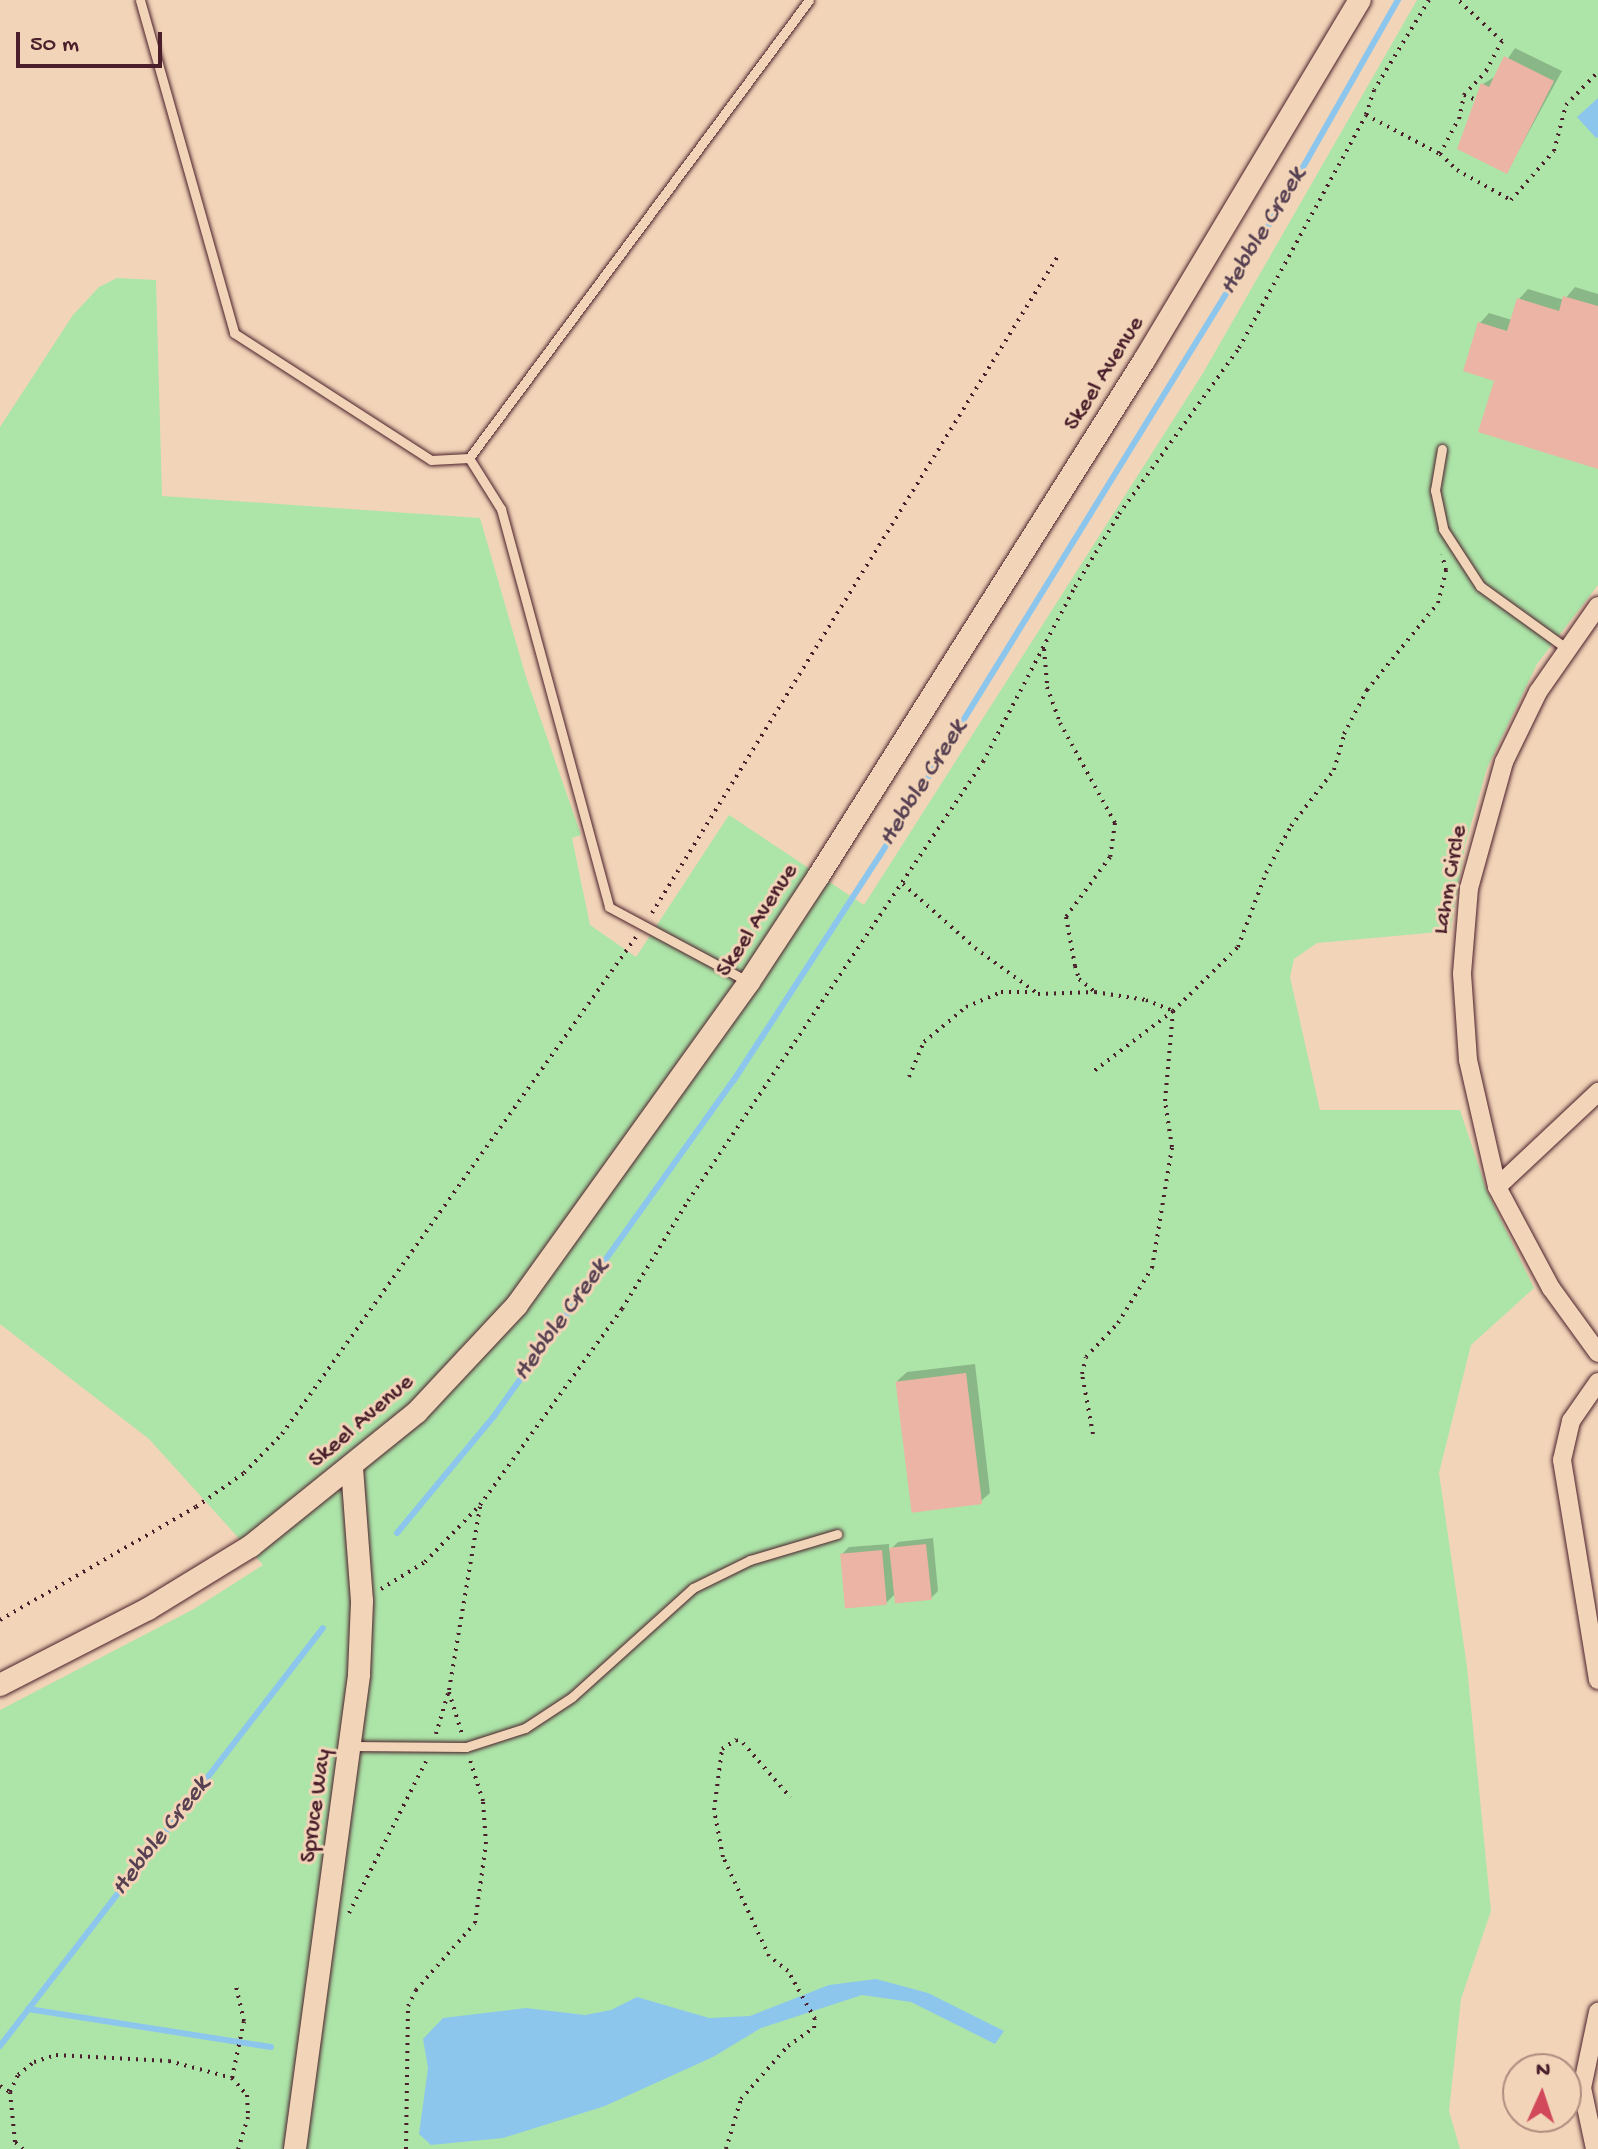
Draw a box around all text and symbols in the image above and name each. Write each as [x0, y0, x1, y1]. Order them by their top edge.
scale bar [20, 16, 166, 66]
text: 50 m [30, 31, 79, 60]
water label: Hebble Creek [1214, 163, 1314, 301]
street label: Skeel Avenue [1058, 311, 1152, 437]
water label: Hebble Creek [873, 715, 975, 853]
street label: Lahm Circle [1427, 823, 1475, 937]
street label: Skeel Avenue [711, 859, 805, 983]
water label: Hebble Creek [507, 1254, 617, 1388]
street label: Skeel Avenue [304, 1369, 420, 1475]
street label: Spruce Way [295, 1747, 339, 1865]
water label: Hebble Creek [106, 1771, 218, 1903]
north arrow [1502, 2053, 1582, 2133]
text: N [1535, 2058, 1551, 2084]

